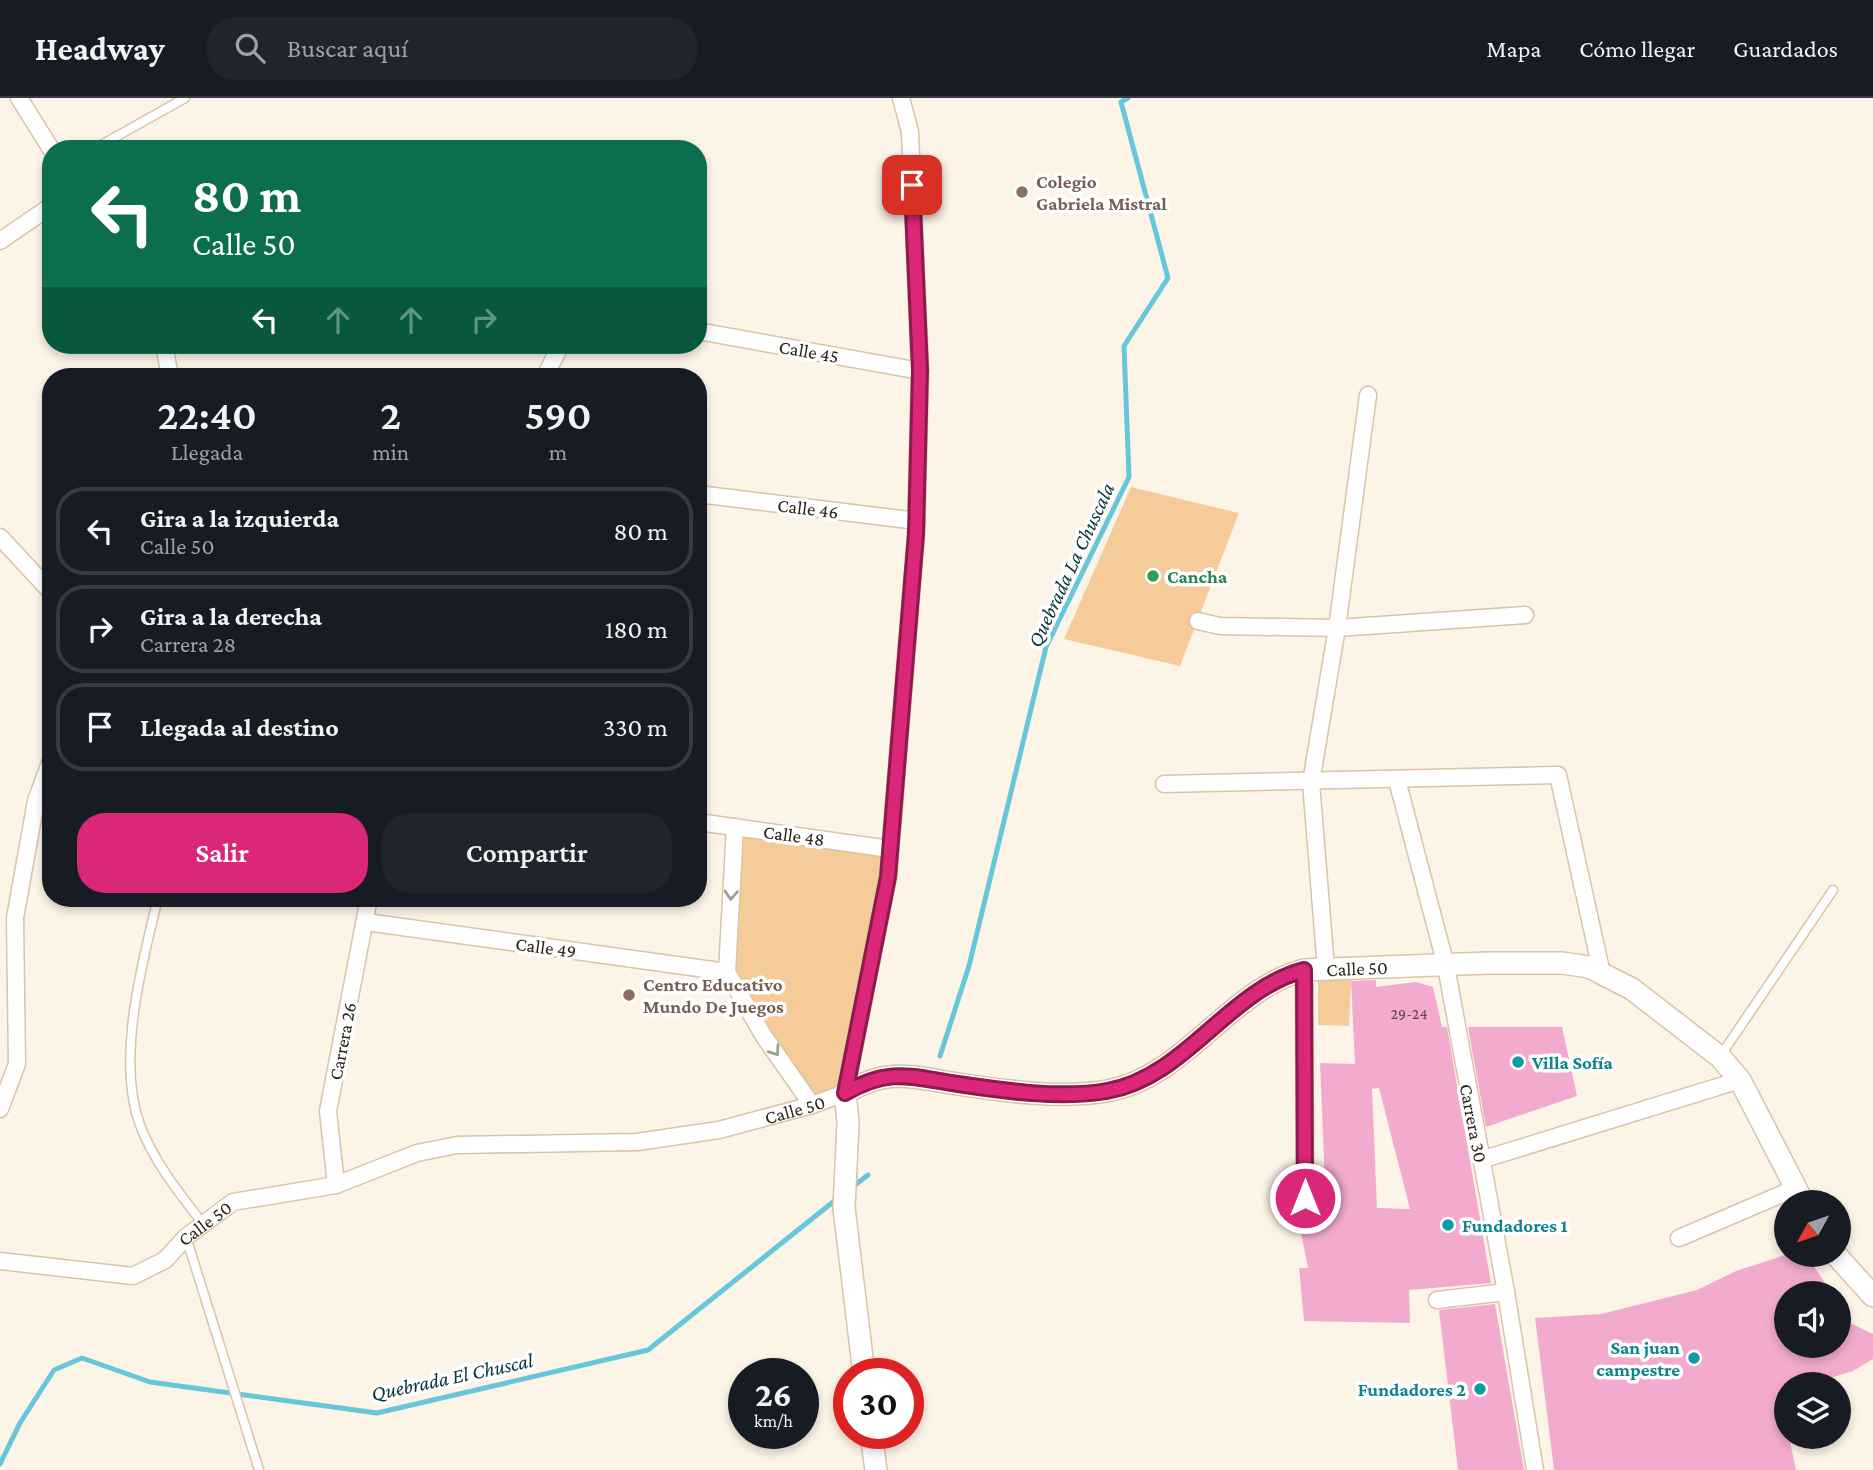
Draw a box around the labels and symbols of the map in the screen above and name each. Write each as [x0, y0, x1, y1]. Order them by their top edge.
pin [882, 155, 942, 215]
place label: Colegio Gabriela Mistral [1036, 171, 1167, 214]
marker: Colegio Gabriela Mistral [1014, 184, 1030, 200]
street label: Calle 45 [777, 336, 840, 367]
water label: Quebrada La Chuscala [1022, 479, 1120, 651]
street label: Calle 46 [776, 494, 840, 523]
place label: Cancha [1167, 566, 1228, 587]
marker: Cancha [1145, 568, 1161, 584]
street label: Calle 48 [762, 821, 826, 850]
one-way arrow [724, 890, 739, 901]
street label: Calle 49 [514, 933, 578, 962]
street label: Calle 50 [1326, 957, 1388, 980]
place label: Centro Educativo Mundo De Juegos [643, 974, 784, 1017]
marker: Centro Educativo Mundo De Juegos [621, 987, 637, 1003]
street label: Carrera 26 [325, 1000, 360, 1082]
house number: 29-24 [1390, 1005, 1428, 1022]
one-way arrow [767, 1043, 779, 1056]
place label: Villa Sofía [1531, 1052, 1613, 1073]
marker: Villa Sofía [1510, 1054, 1526, 1070]
street label: Carrera 30 [1456, 1082, 1491, 1164]
street label: Calle 50 [762, 1091, 828, 1128]
position arrow [1268, 1161, 1342, 1235]
north arrow [1774, 1190, 1852, 1267]
street label: Calle 50 [174, 1197, 236, 1250]
place label: Fundadores 1 [1462, 1215, 1568, 1236]
marker: Fundadores 1 [1440, 1217, 1456, 1233]
place label: San juan campestre [1596, 1337, 1680, 1380]
water label: Quebrada El Chuscal [369, 1348, 536, 1406]
marker: San juan campestre [1686, 1350, 1702, 1366]
speed limit sign: 30 [833, 1358, 924, 1449]
place label: Fundadores 2 [1358, 1379, 1466, 1400]
marker: Fundadores 2 [1472, 1381, 1488, 1397]

